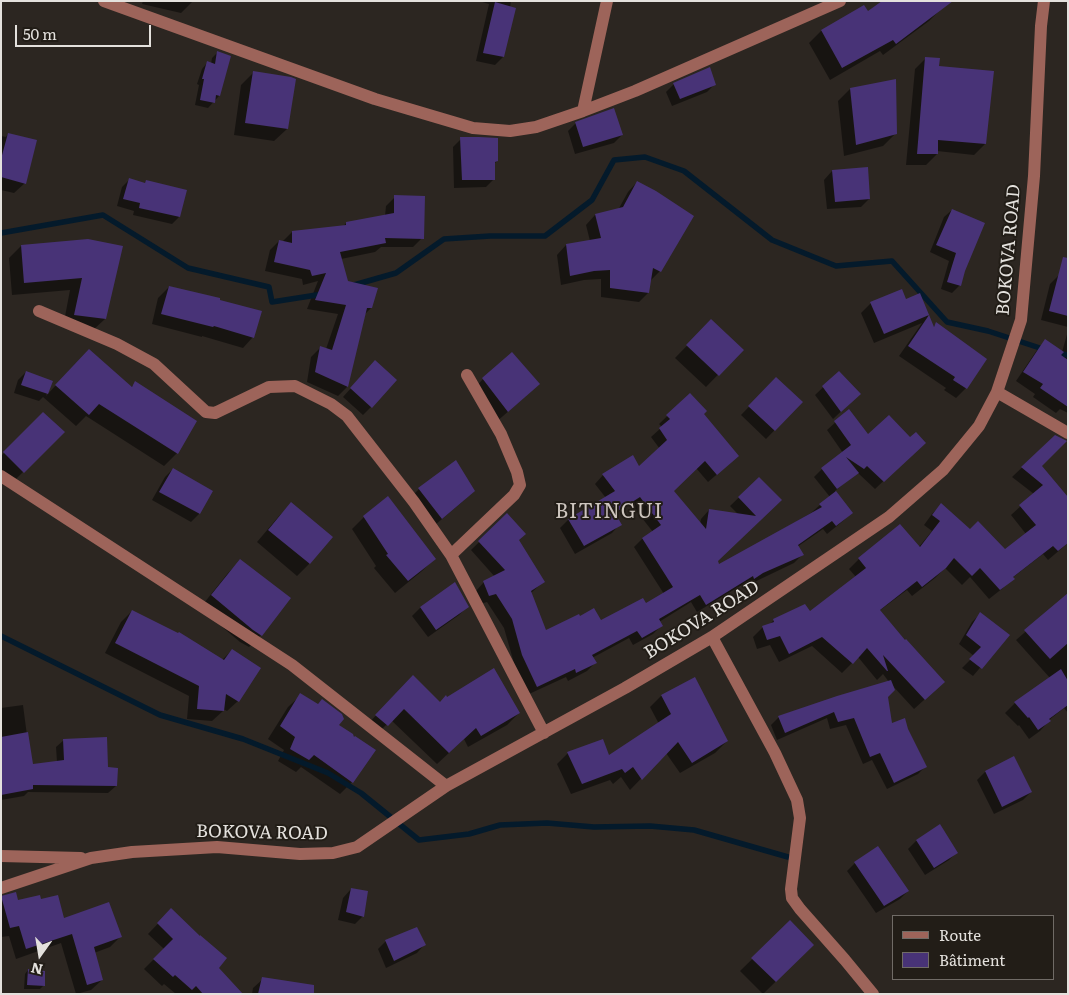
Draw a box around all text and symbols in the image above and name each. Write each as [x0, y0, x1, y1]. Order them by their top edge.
scale bar [18, 15, 154, 47]
text: 50 m [23, 22, 57, 45]
street label: BOKOVA ROAD [993, 183, 1025, 317]
district label: BITINGUI [554, 500, 664, 524]
street label: BOKOVA ROAD [640, 576, 764, 664]
street label: BOKOVA ROAD [196, 821, 328, 845]
legend [892, 915, 1054, 980]
text: Route [939, 923, 981, 946]
north arrow [15, 930, 65, 980]
text: Bâtiment [939, 948, 1005, 971]
text: N [29, 959, 45, 981]

